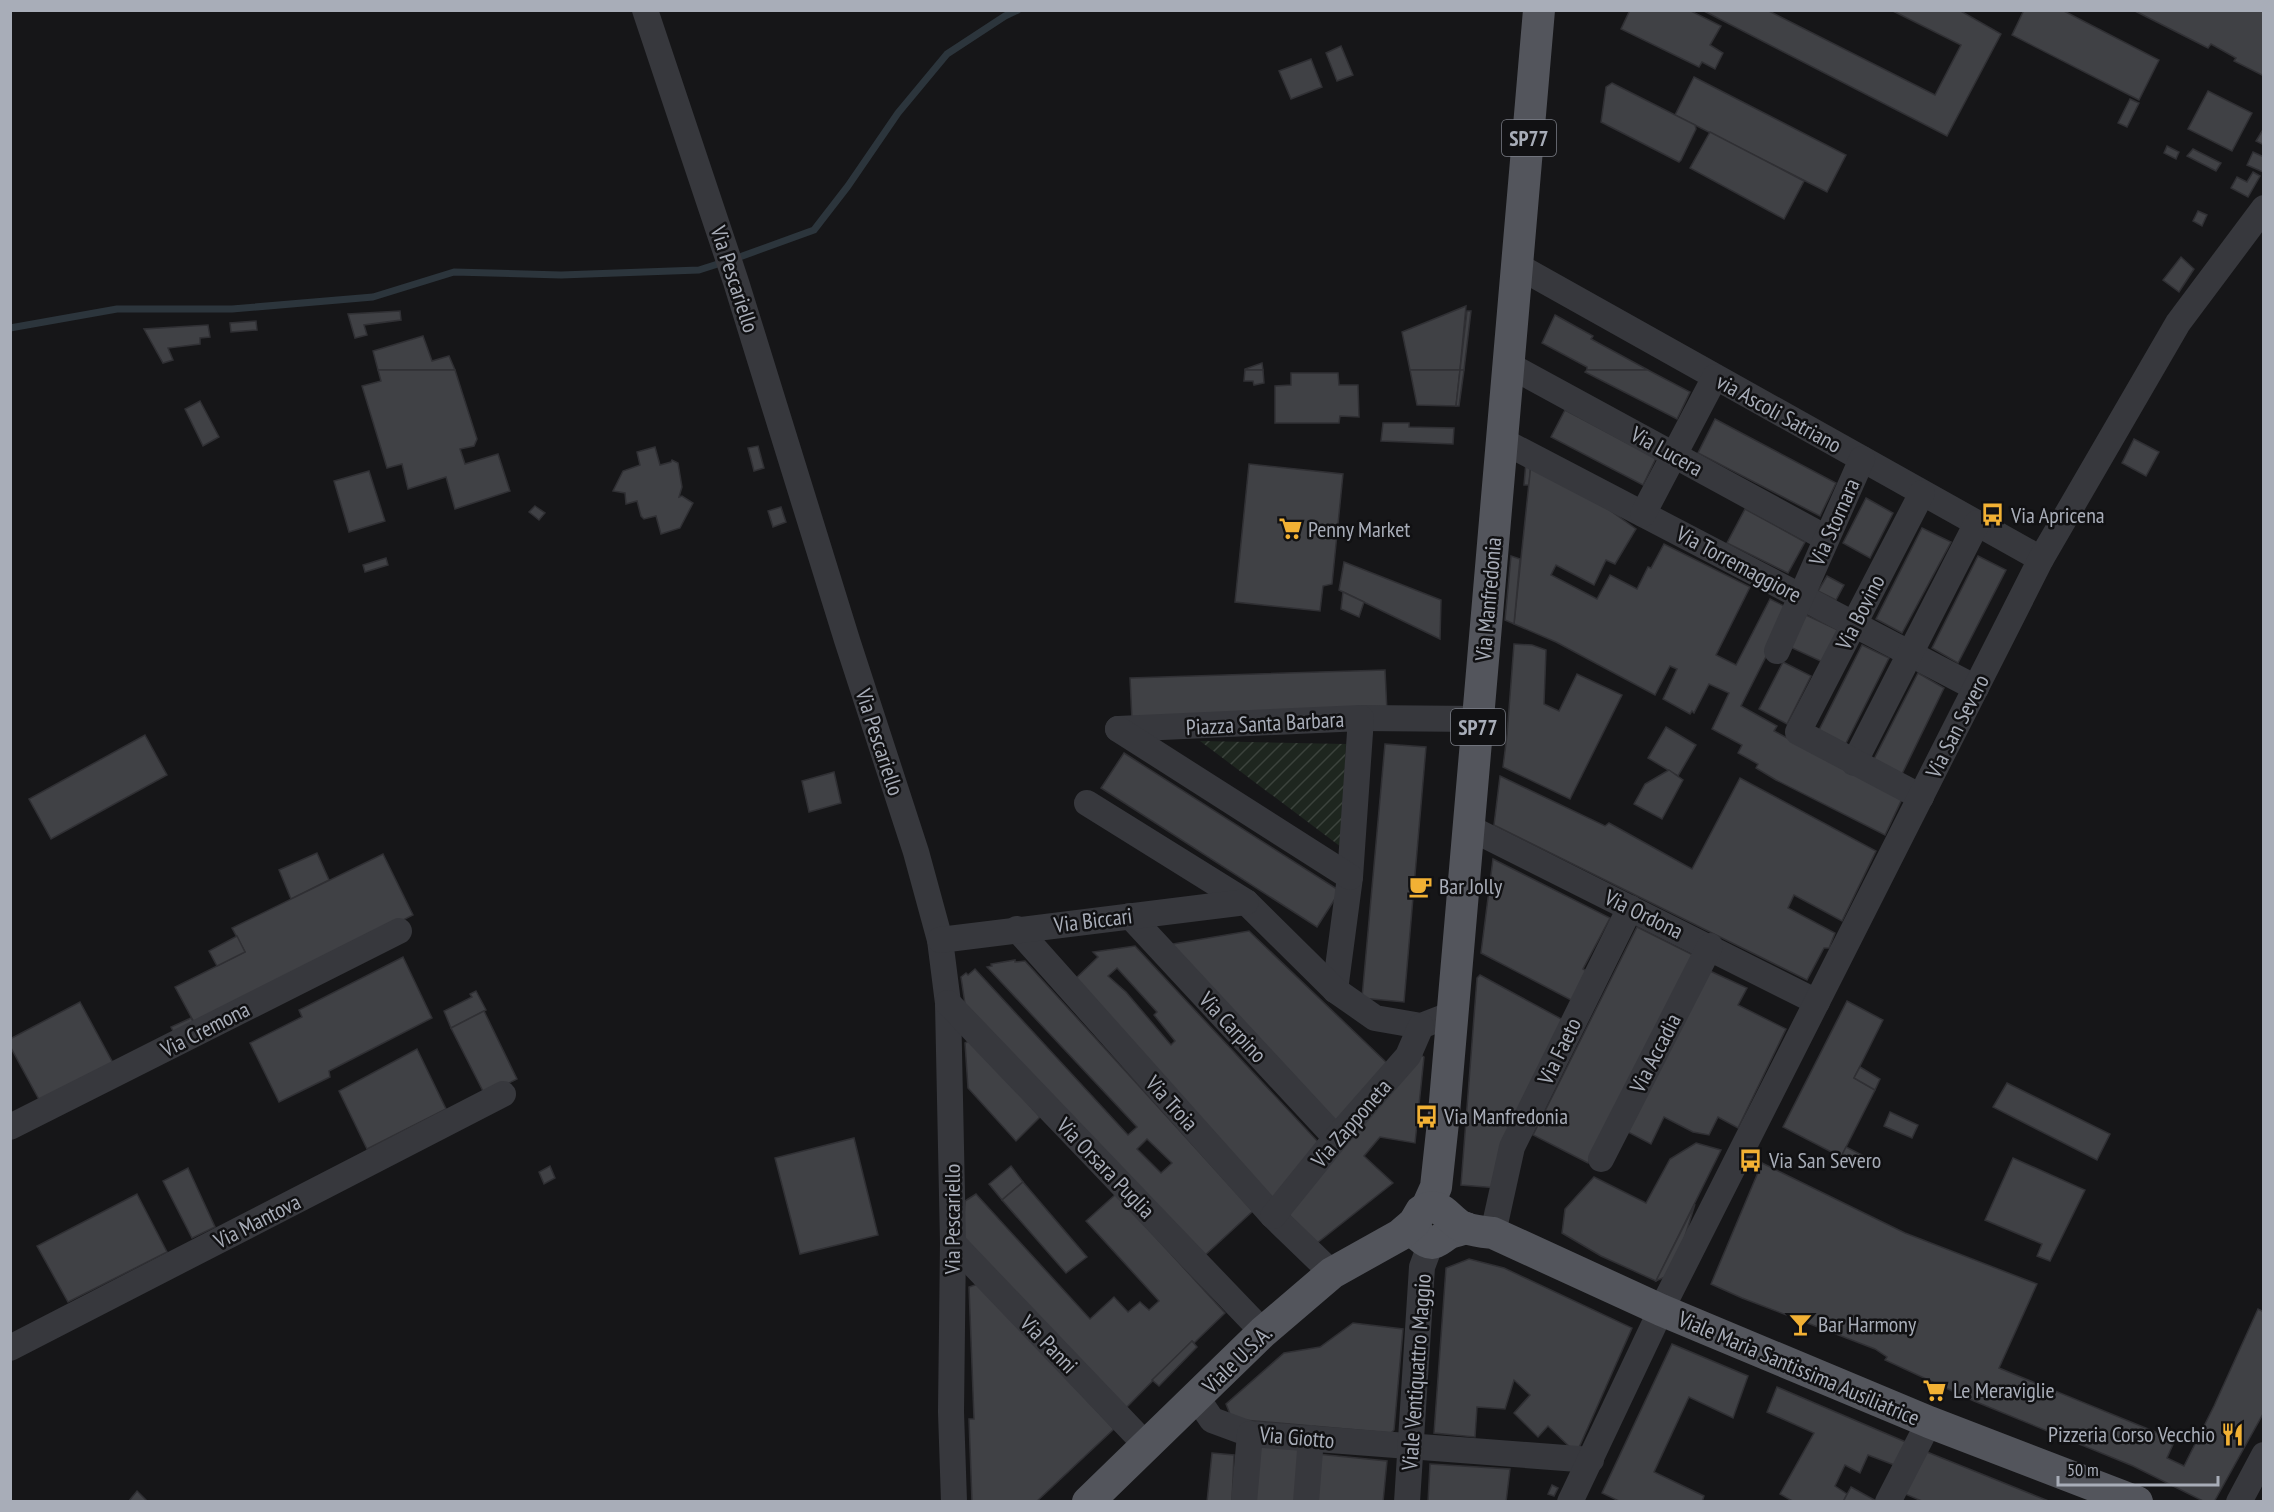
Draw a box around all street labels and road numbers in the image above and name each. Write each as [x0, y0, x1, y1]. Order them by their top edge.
road number: SP77 [1502, 120, 1556, 156]
street label: Via Pescariello [704, 221, 765, 336]
street label: via Ascoli Satriano [1712, 367, 1846, 459]
street label: Via Lucera [1625, 419, 1708, 482]
street label: Via Stornara [1802, 474, 1866, 571]
street label: Via Torremaggiore [1671, 519, 1806, 609]
street label: Via Manfredonia [1469, 536, 1507, 663]
street label: Via Bovino [1829, 570, 1891, 655]
street label: Via San Severo [1919, 670, 1995, 783]
street label: Via Pescariello [849, 684, 910, 799]
street label: Piazza Santa Barbara [1185, 705, 1345, 741]
road number: SP77 [1451, 709, 1505, 745]
street label: Via Ordona [1599, 883, 1688, 945]
street label: Via Biccari [1051, 901, 1134, 939]
street label: Via Carpino [1193, 985, 1273, 1068]
street label: Via Cremona [155, 995, 254, 1064]
street label: Via Accadia [1623, 1009, 1687, 1098]
street label: Via Faeto [1530, 1013, 1587, 1090]
street label: Via Troia [1139, 1069, 1204, 1136]
street label: Via Zapponeta [1304, 1073, 1397, 1174]
street label: Via Orsara Puglia [1050, 1111, 1161, 1224]
street label: Via Pescariello [938, 1164, 966, 1275]
street label: Via Mantova [208, 1187, 305, 1255]
street label: Viale Ventiquattro Maggio [1395, 1273, 1437, 1472]
street label: Viale Maria Santissima Ausiliatrice [1673, 1304, 1924, 1432]
street label: Via Panni [1014, 1308, 1084, 1379]
street label: Viale U.S.A. [1196, 1319, 1278, 1400]
street label: Via Giotto [1257, 1420, 1336, 1454]

